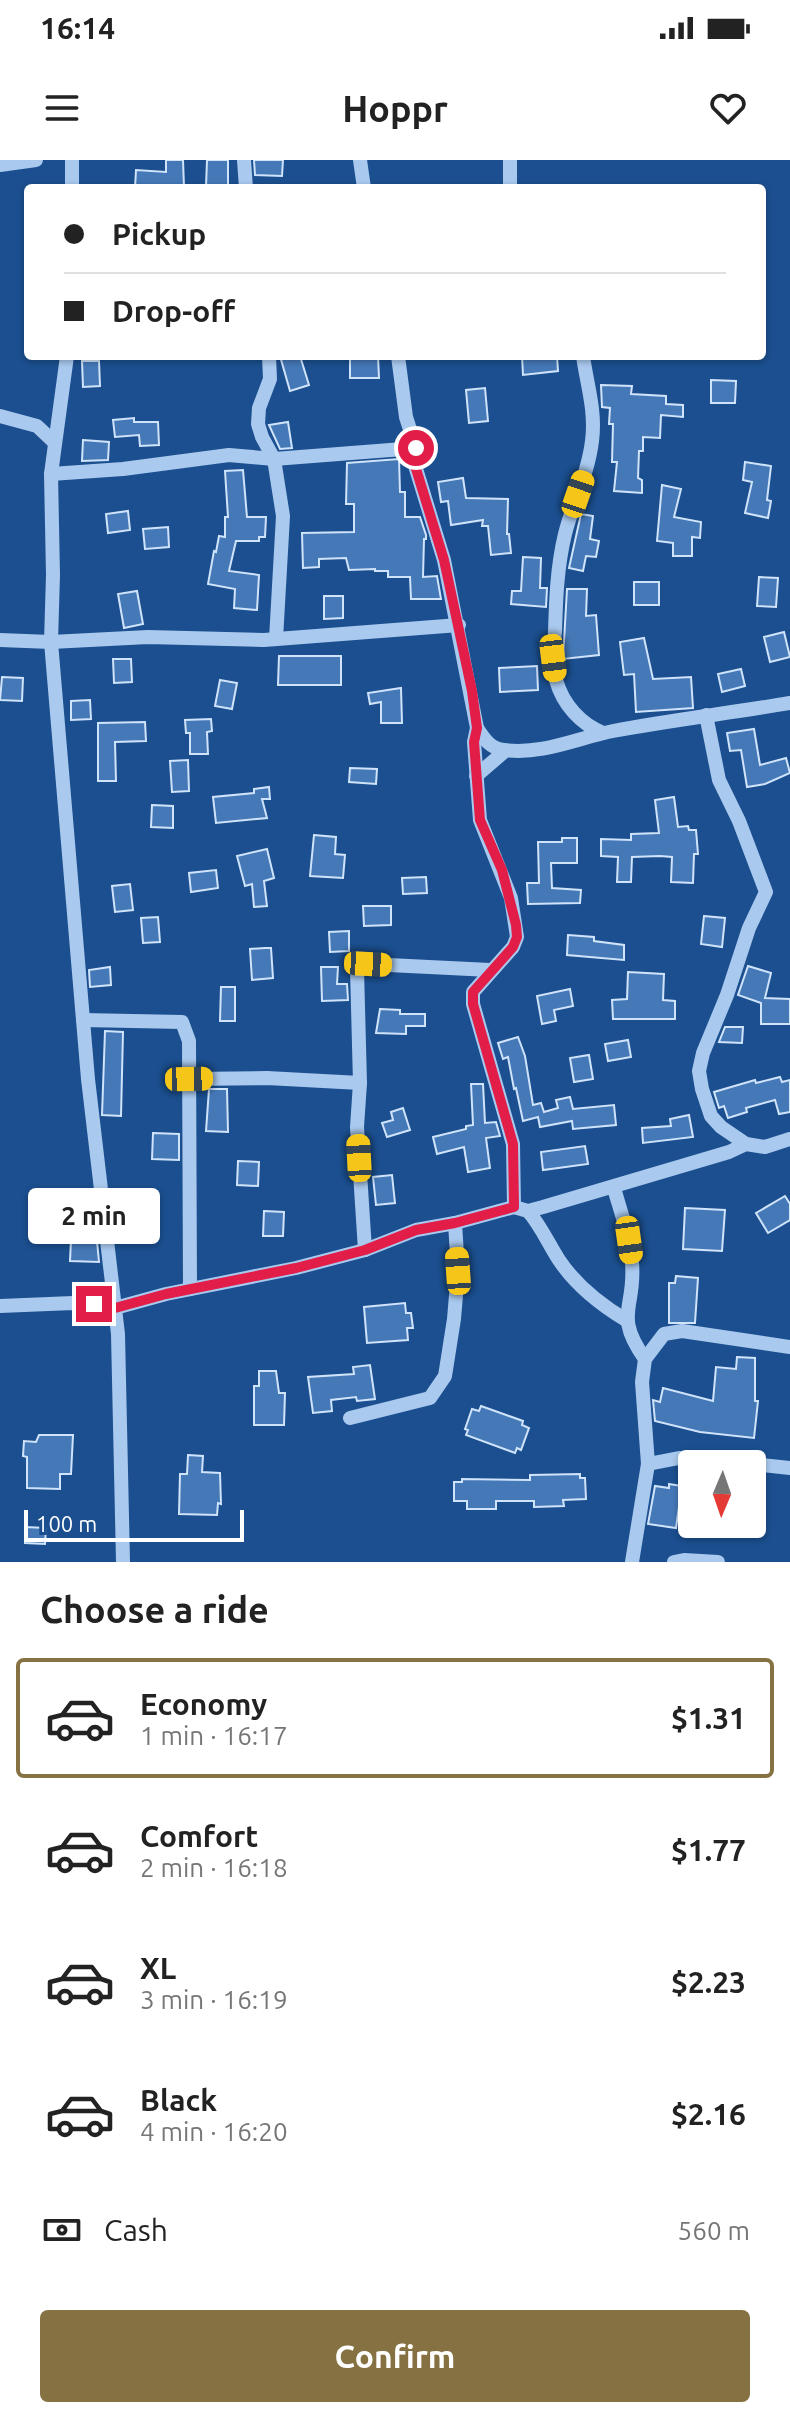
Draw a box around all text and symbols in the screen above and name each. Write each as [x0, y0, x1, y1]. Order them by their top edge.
text: 16:14 [40, 11, 115, 45]
icon: menu [40, 86, 84, 130]
icon: heart [706, 86, 750, 130]
text: Hoppr [342, 88, 448, 129]
text: Pickup [112, 217, 206, 251]
text: Drop-off [112, 294, 235, 328]
route start [398, 430, 434, 466]
car [559, 467, 597, 521]
car [538, 633, 568, 683]
car [343, 951, 393, 977]
car [165, 1067, 213, 1091]
car [346, 1133, 372, 1183]
callout: 2 min [28, 1188, 160, 1244]
text: 2 min [61, 1201, 127, 1230]
car [614, 1215, 644, 1265]
car [444, 1246, 472, 1296]
route end [76, 1286, 112, 1322]
north arrow [678, 1450, 766, 1538]
map controls [678, 1450, 766, 1538]
scale bar [24, 1506, 244, 1542]
text: 100 m [36, 1511, 97, 1536]
text: Choose a ride [40, 1589, 269, 1630]
icon: car [44, 1682, 116, 1754]
text: Economy [140, 1687, 267, 1721]
text: $1.31 [671, 1701, 746, 1735]
text: 1 min · 16:17 [140, 1721, 288, 1750]
icon: car [44, 1814, 116, 1886]
text: Comfort [140, 1819, 258, 1853]
text: $1.77 [671, 1833, 746, 1867]
text: 2 min · 16:18 [140, 1853, 288, 1882]
icon: car [44, 1946, 116, 2018]
text: XL [140, 1951, 176, 1985]
text: $2.23 [671, 1965, 746, 1999]
text: 3 min · 16:19 [140, 1985, 288, 2014]
icon: car [44, 2078, 116, 2150]
text: Black [140, 2083, 217, 2117]
text: $2.16 [671, 2097, 746, 2131]
text: 4 min · 16:20 [140, 2117, 288, 2146]
icon: cash [40, 2208, 84, 2252]
text: Cash [104, 2213, 168, 2247]
text: 560 m [678, 2216, 750, 2245]
button: Confirm [40, 2310, 750, 2402]

